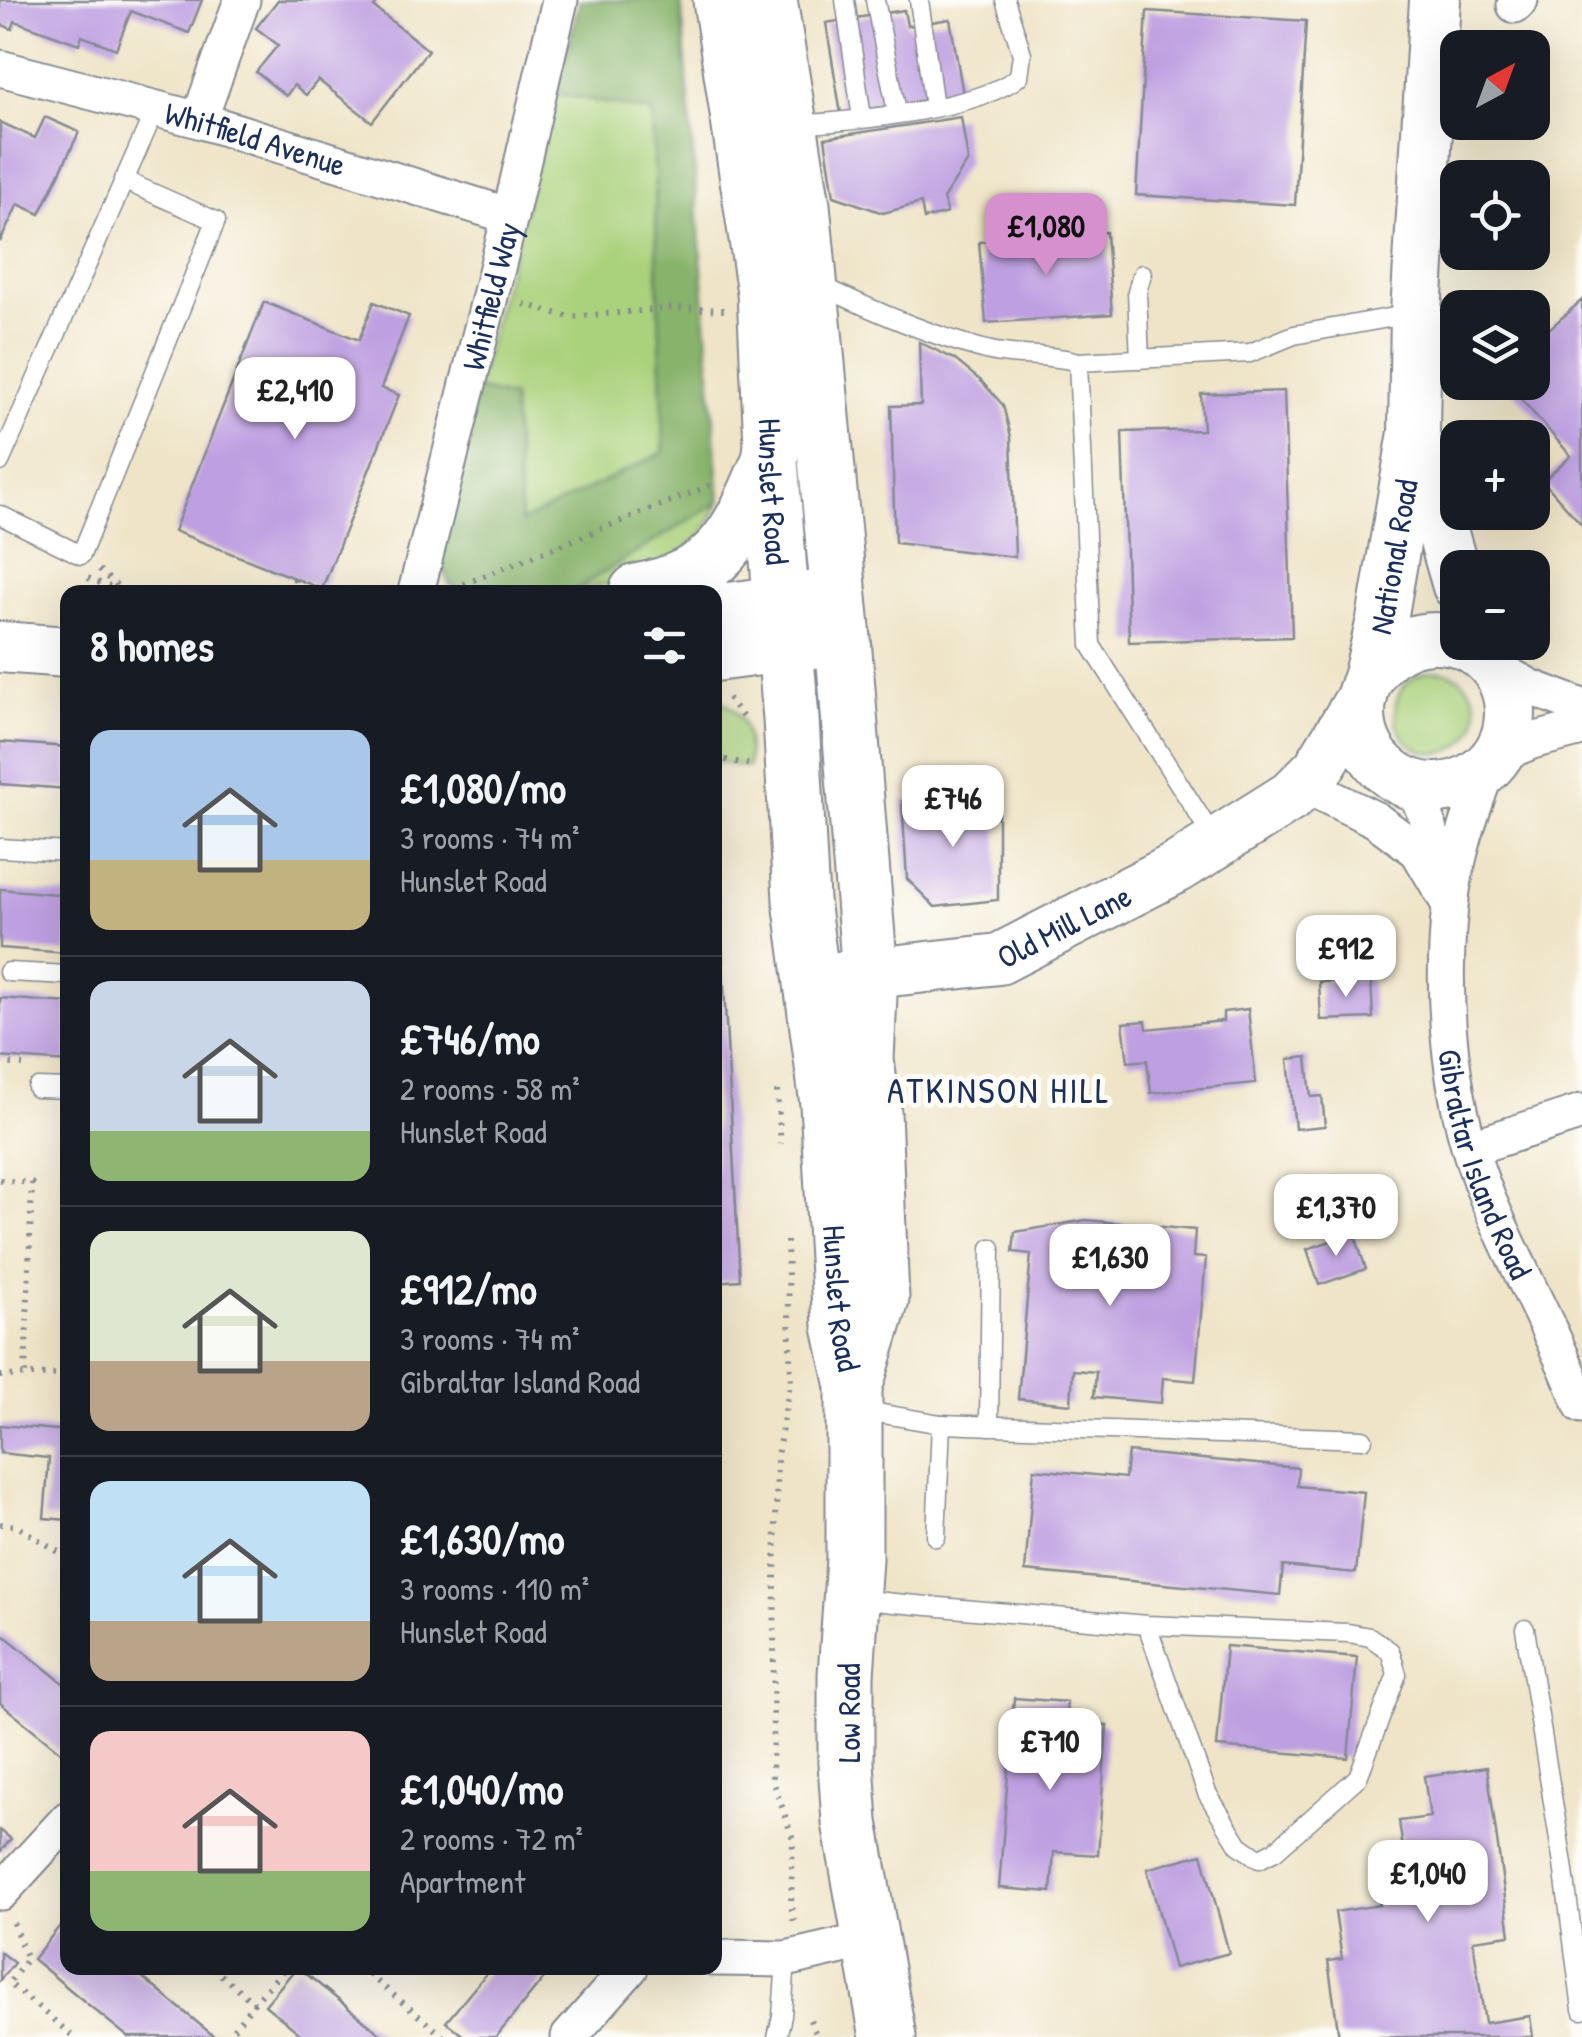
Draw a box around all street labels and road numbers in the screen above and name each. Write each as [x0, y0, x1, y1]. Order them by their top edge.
street label: Whitfield Avenue [161, 91, 351, 186]
street label: Whitfield Way [451, 218, 529, 375]
street label: Hunslet Road [749, 417, 800, 566]
street label: National Road [1358, 476, 1427, 638]
street label: Old Mill Lane [989, 873, 1139, 978]
street label: Gibraltar Island Road [1429, 1047, 1543, 1286]
street label: Hunslet Road [814, 1224, 872, 1375]
street label: Low Road [827, 1663, 870, 1763]

